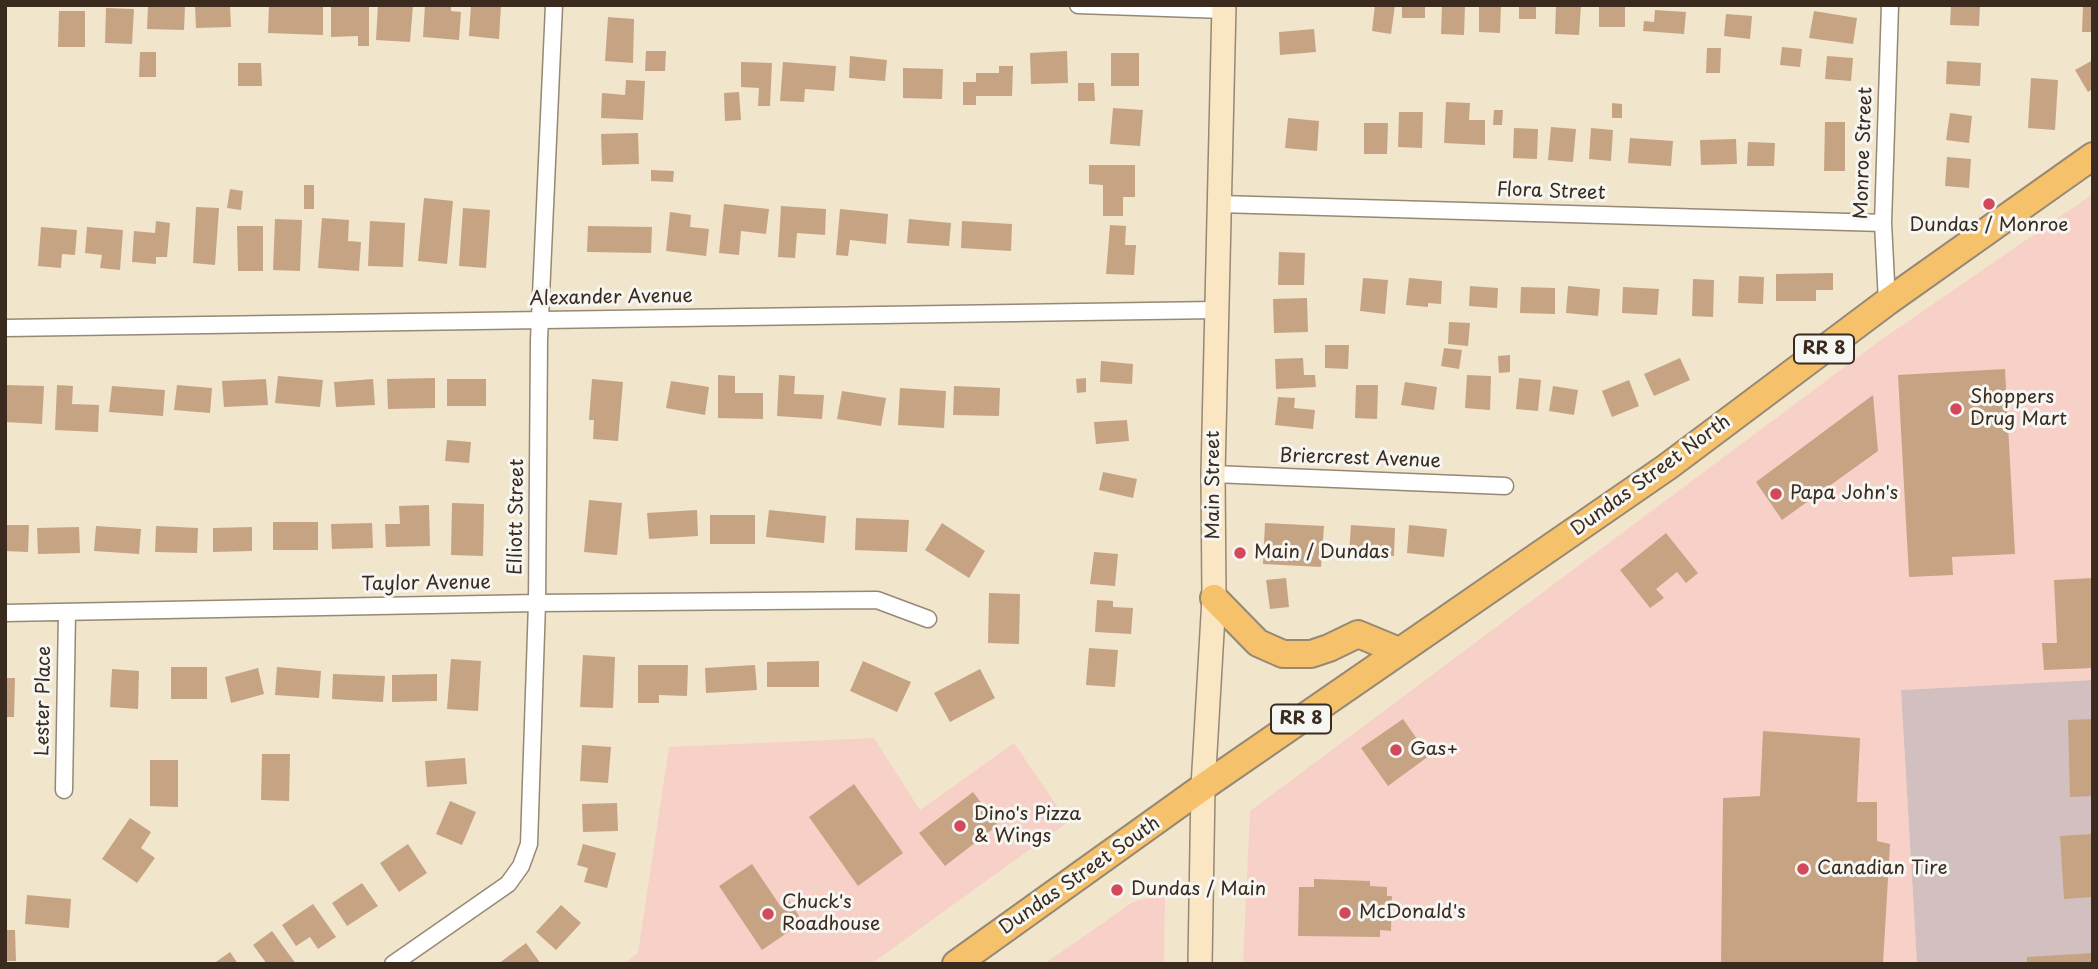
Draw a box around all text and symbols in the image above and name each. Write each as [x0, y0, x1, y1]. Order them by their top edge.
street label: Monroe Street [1850, 86, 1878, 220]
street label: Flora Street [1496, 179, 1606, 205]
marker: Dundas / Monroe [1981, 196, 1997, 212]
place label: Dundas / Monroe [1910, 215, 2068, 237]
street label: Alexander Avenue [529, 285, 693, 311]
road number: RR 8 [1794, 334, 1854, 363]
place label: Shoppers Drug Mart [1970, 387, 2067, 431]
marker: Shoppers Drug Mart [1948, 401, 1964, 417]
street label: Dundas Street North [1567, 411, 1735, 541]
street label: Main Street [1203, 431, 1225, 539]
street label: Briercrest Avenue [1279, 445, 1441, 473]
street label: Elliott Street [505, 459, 529, 575]
place label: Papa John's [1790, 483, 1898, 505]
marker: Papa John's [1768, 486, 1784, 502]
place label: Main / Dundas [1254, 542, 1389, 564]
marker: Main / Dundas [1232, 545, 1248, 561]
street label: Taylor Avenue [361, 571, 491, 597]
street label: Lester Place [32, 646, 56, 756]
road number: RR 8 [1271, 704, 1331, 734]
place label: Gas+ [1410, 739, 1459, 761]
marker: Gas+ [1388, 742, 1404, 758]
place label: Dino's Pizza & Wings [974, 804, 1081, 848]
street label: Dundas Street South [995, 812, 1165, 940]
marker: Dino's Pizza & Wings [952, 818, 968, 834]
place label: Canadian Tire [1817, 858, 1947, 880]
marker: Canadian Tire [1795, 861, 1811, 877]
place label: Dundas / Main [1131, 879, 1266, 901]
marker: Dundas / Main [1109, 882, 1125, 898]
place label: Chuck's Roadhouse [782, 892, 880, 936]
place label: McDonald's [1359, 902, 1466, 924]
marker: McDonald's [1337, 905, 1353, 921]
marker: Chuck's Roadhouse [760, 906, 776, 922]

